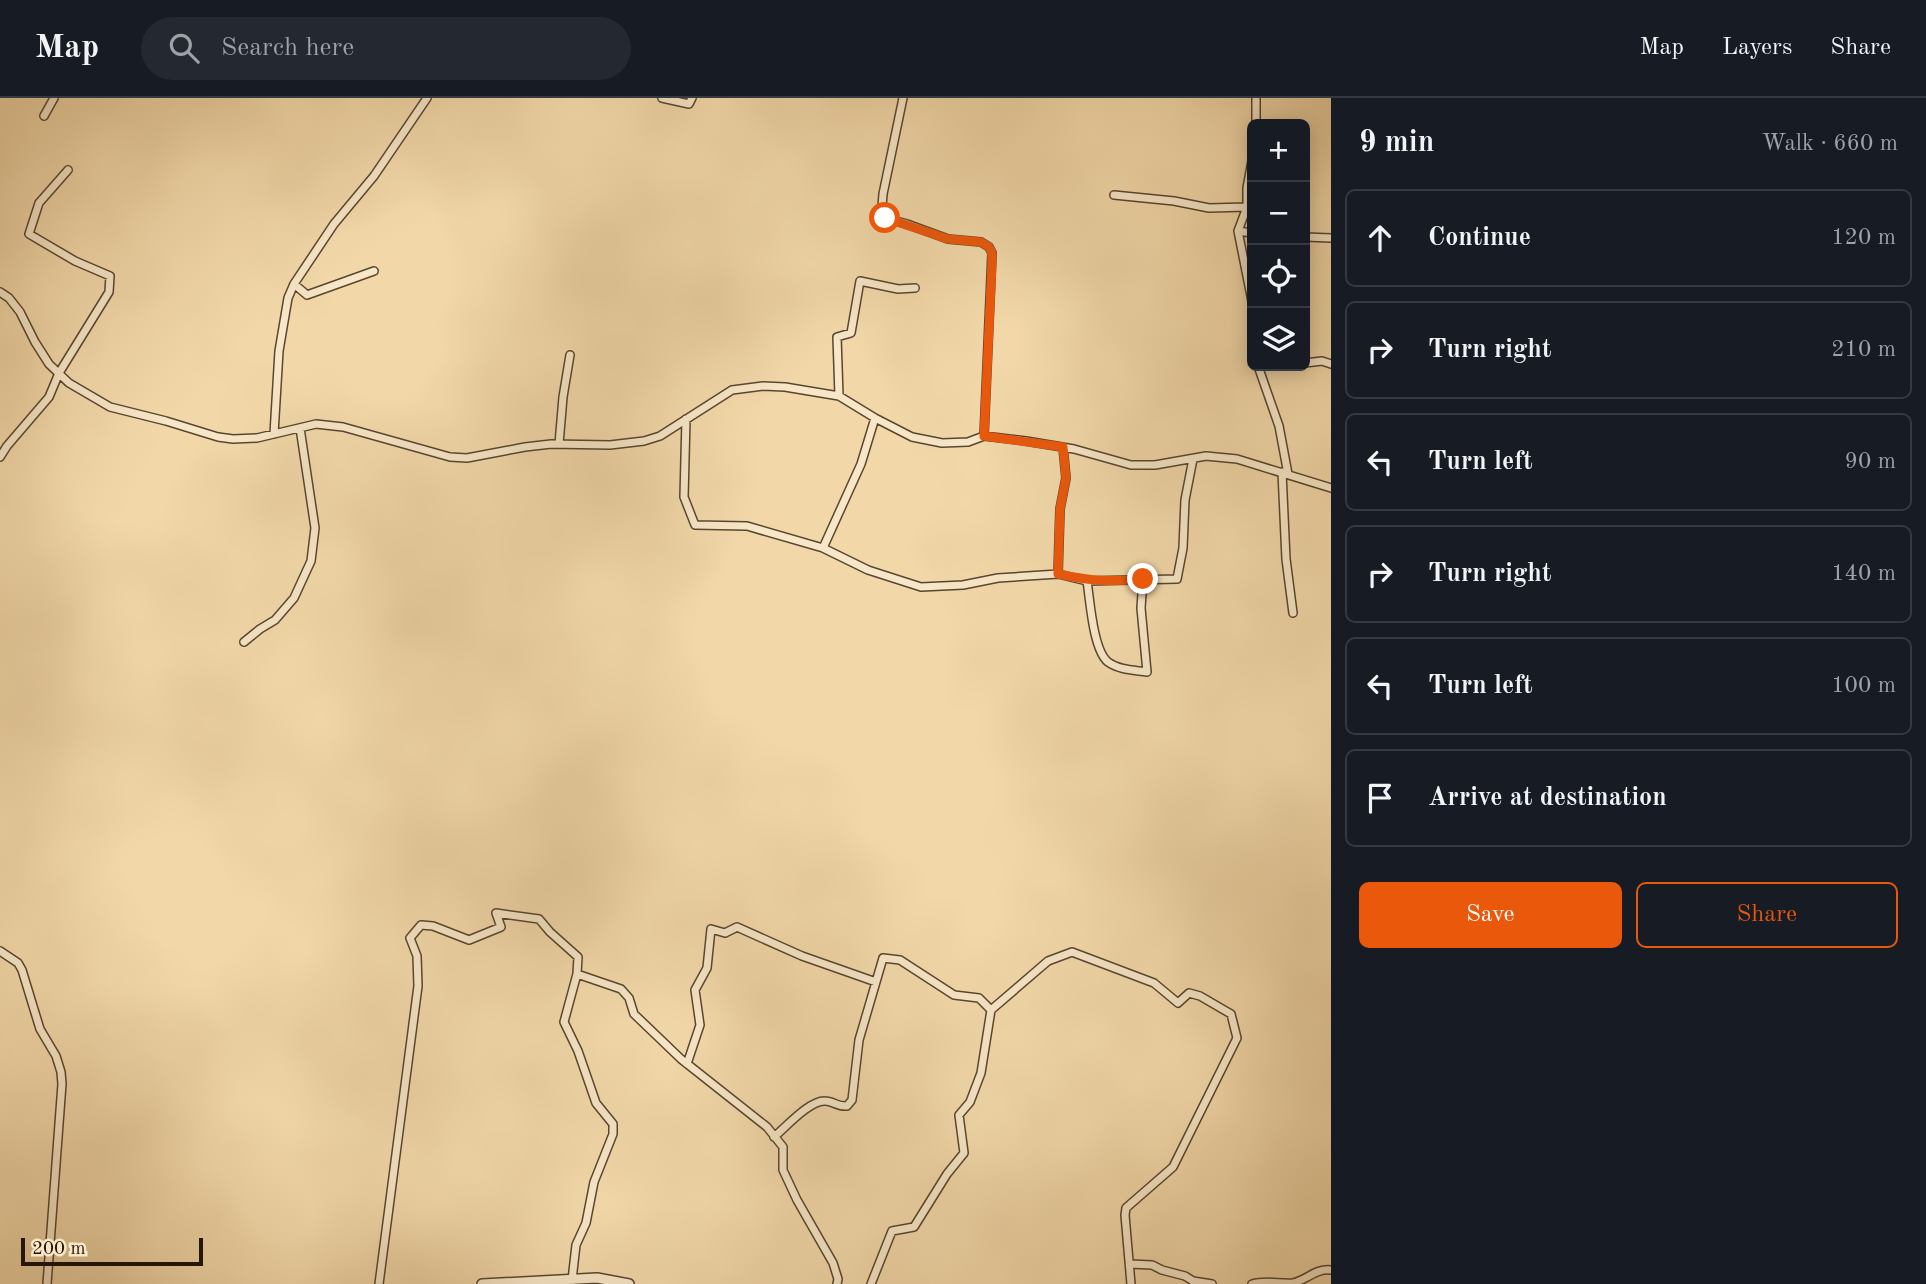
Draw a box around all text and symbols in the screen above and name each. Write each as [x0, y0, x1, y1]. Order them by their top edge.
search box [141, 17, 631, 80]
icon: search [165, 29, 203, 67]
text: Map [35, 32, 99, 65]
text: Search here [221, 35, 354, 61]
text: Map [1640, 36, 1684, 60]
text: Layers [1722, 36, 1792, 60]
text: Share [1830, 36, 1891, 60]
map controls [1247, 119, 1310, 371]
button: + [1247, 119, 1310, 182]
text: 9 min [1359, 128, 1434, 158]
text: Walk · 660 m [1762, 132, 1898, 155]
button: − [1247, 182, 1310, 245]
route start [869, 202, 900, 233]
icon: ahead [1361, 219, 1399, 257]
text: Continue [1428, 225, 1531, 251]
text: 120 m [1831, 226, 1896, 249]
button: locate [1247, 245, 1310, 308]
button: layers [1247, 308, 1310, 371]
icon: right [1361, 331, 1399, 369]
text: Turn right [1428, 337, 1551, 363]
text: 210 m [1831, 338, 1896, 361]
icon: left [1361, 443, 1399, 481]
text: Turn left [1428, 449, 1533, 475]
text: 90 m [1845, 450, 1896, 473]
icon: right [1361, 555, 1399, 593]
text: Turn right [1428, 561, 1551, 587]
text: 140 m [1831, 562, 1896, 585]
route end [1127, 563, 1158, 594]
icon: left [1361, 667, 1399, 705]
text: Turn left [1428, 673, 1533, 699]
text: 100 m [1831, 674, 1896, 697]
icon: arrive [1361, 779, 1399, 817]
text: Arrive at destination [1428, 785, 1667, 811]
button: Save [1359, 882, 1622, 948]
button: Share [1636, 882, 1898, 948]
scale bar [21, 1235, 203, 1267]
text: 200 m [32, 1240, 85, 1259]

